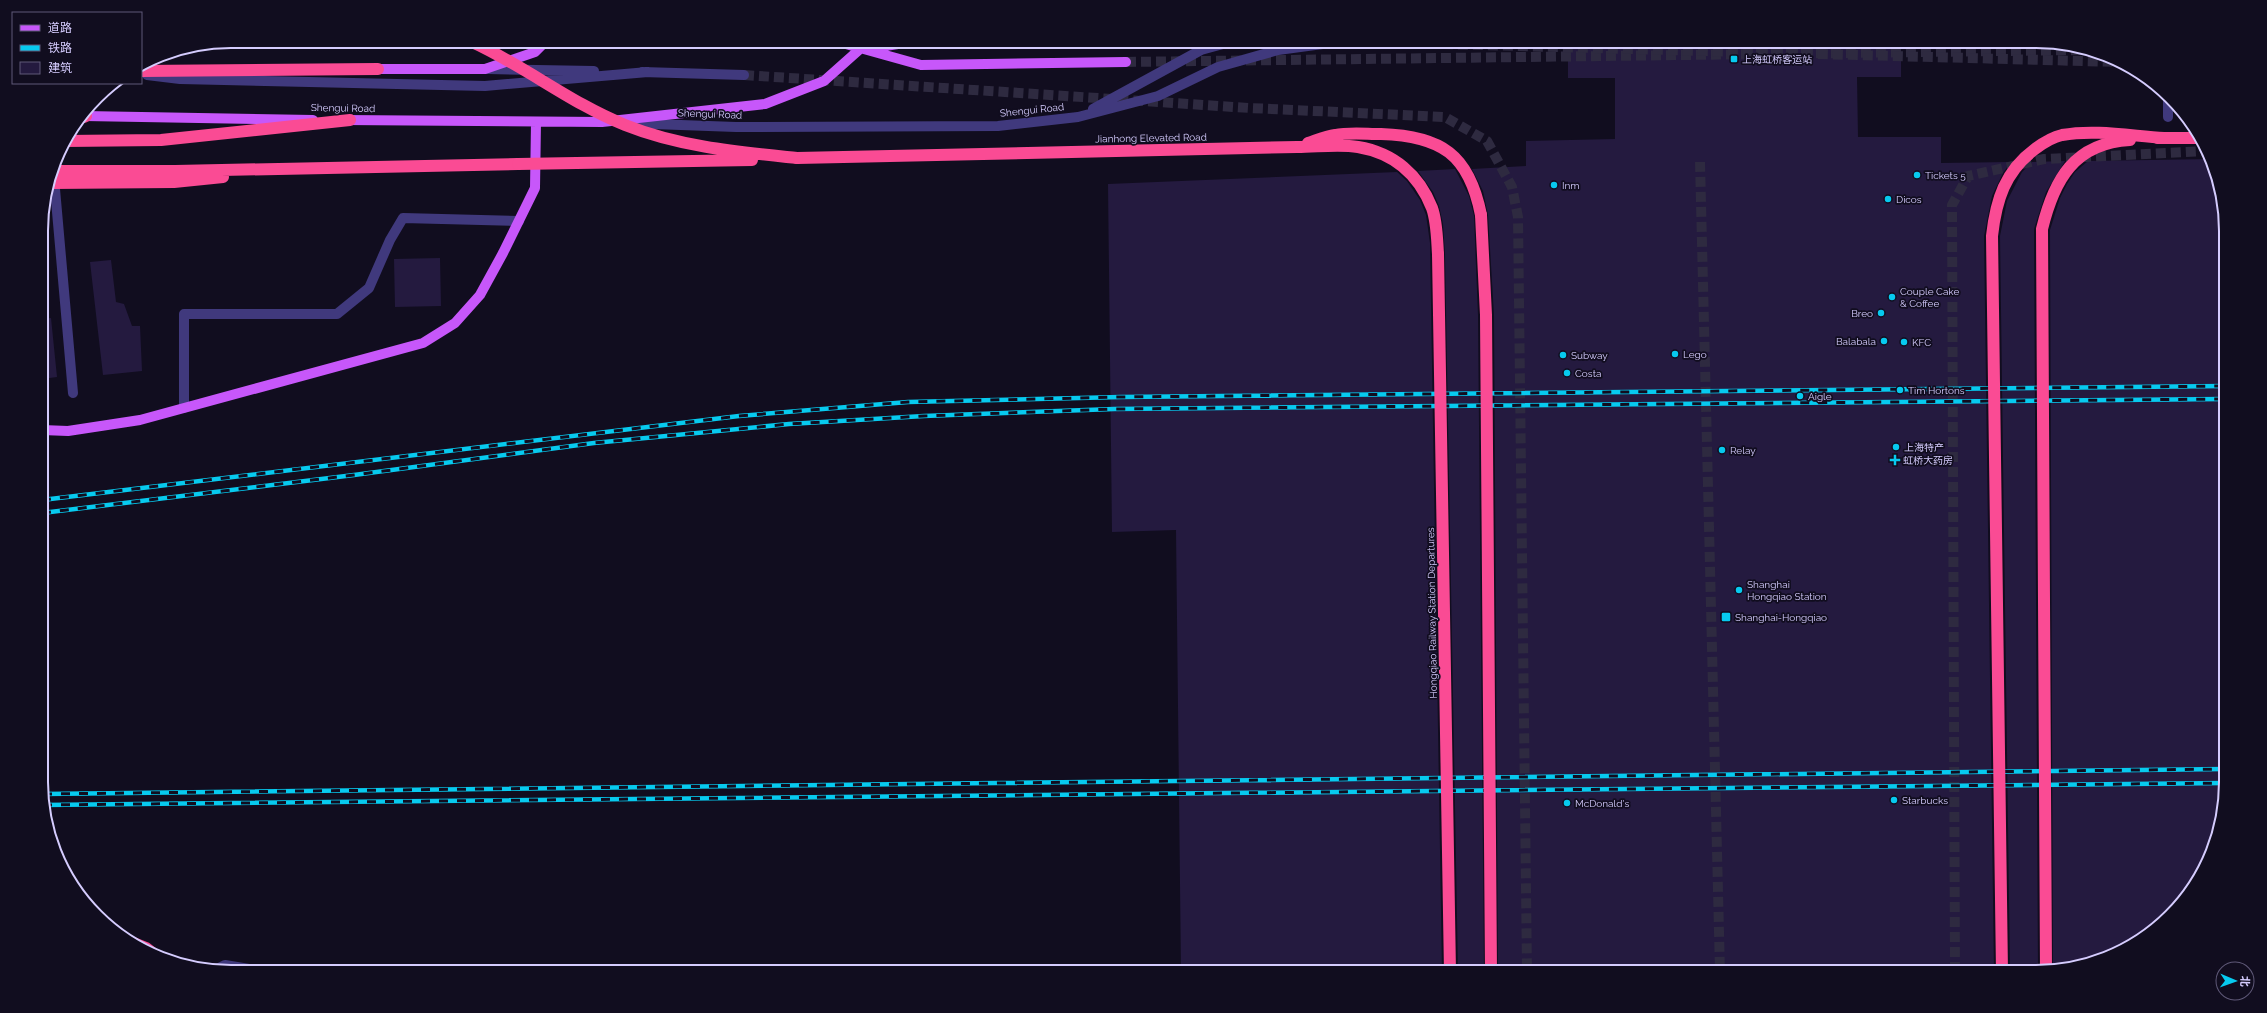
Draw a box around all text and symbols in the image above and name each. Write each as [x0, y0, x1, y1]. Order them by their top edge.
legend [12, 12, 142, 84]
text: 道路 [48, 21, 72, 35]
text: 铁路 [48, 41, 72, 55]
marker: 上海虹桥客运站 [1729, 54, 1739, 64]
place label: 上海虹桥客运站 [1742, 54, 1812, 65]
text: 建筑 [48, 61, 72, 75]
street label: Shengui Road [999, 101, 1065, 119]
street label: Shengui Road [311, 102, 375, 114]
street label: Shengui Road [678, 107, 742, 121]
street label: Jianhong Elevated Road [1095, 132, 1207, 144]
marker: Tickets 5 [1912, 170, 1922, 180]
place label: Tickets 5 [1925, 170, 1966, 181]
marker: Inm [1549, 180, 1559, 190]
place label: Inm [1562, 180, 1580, 191]
marker: Dicos [1883, 194, 1893, 204]
place label: Dicos [1896, 194, 1922, 205]
place label: Couple Cake & Coffee [1900, 286, 1959, 309]
marker: Couple Cake & Coffee [1887, 292, 1897, 302]
place label: Breo [1851, 308, 1873, 319]
marker: Breo [1876, 308, 1886, 318]
place label: Balabala [1836, 336, 1876, 347]
marker: Balabala [1879, 336, 1889, 346]
marker: KFC [1899, 337, 1909, 347]
place label: KFC [1912, 337, 1931, 348]
marker: Lego [1670, 349, 1680, 359]
place label: Lego [1683, 349, 1707, 360]
marker: Subway [1558, 350, 1568, 360]
place label: Subway [1571, 350, 1608, 361]
marker: Costa [1562, 368, 1572, 378]
place label: Costa [1575, 368, 1601, 379]
marker: Tim Hortons [1895, 385, 1905, 395]
place label: Tim Hortons [1908, 385, 1965, 396]
marker: Aigle [1795, 391, 1805, 401]
place label: Aigle [1808, 391, 1832, 402]
marker: 上海特产 [1891, 442, 1901, 452]
place label: 上海特产 [1904, 442, 1944, 453]
marker: Relay [1717, 445, 1727, 455]
place label: Relay [1730, 445, 1756, 456]
marker: 虹桥大药房 [1890, 455, 1900, 465]
place label: 虹桥大药房 [1903, 455, 1953, 466]
street label: Hongqiao Railway Station Departures [1425, 527, 1439, 699]
place label: Shanghai Hongqiao Station [1747, 579, 1827, 602]
marker: Shanghai Hongqiao Station [1734, 585, 1744, 595]
marker: Shanghai-Hongqiao [1720, 611, 1732, 623]
place label: Shanghai-Hongqiao [1735, 612, 1827, 623]
marker: Starbucks [1889, 795, 1899, 805]
place label: Starbucks [1902, 795, 1948, 806]
marker: McDonald's [1562, 798, 1572, 808]
place label: McDonald's [1575, 798, 1629, 809]
north arrow [2215, 961, 2255, 1001]
text: 北 [2238, 976, 2251, 987]

